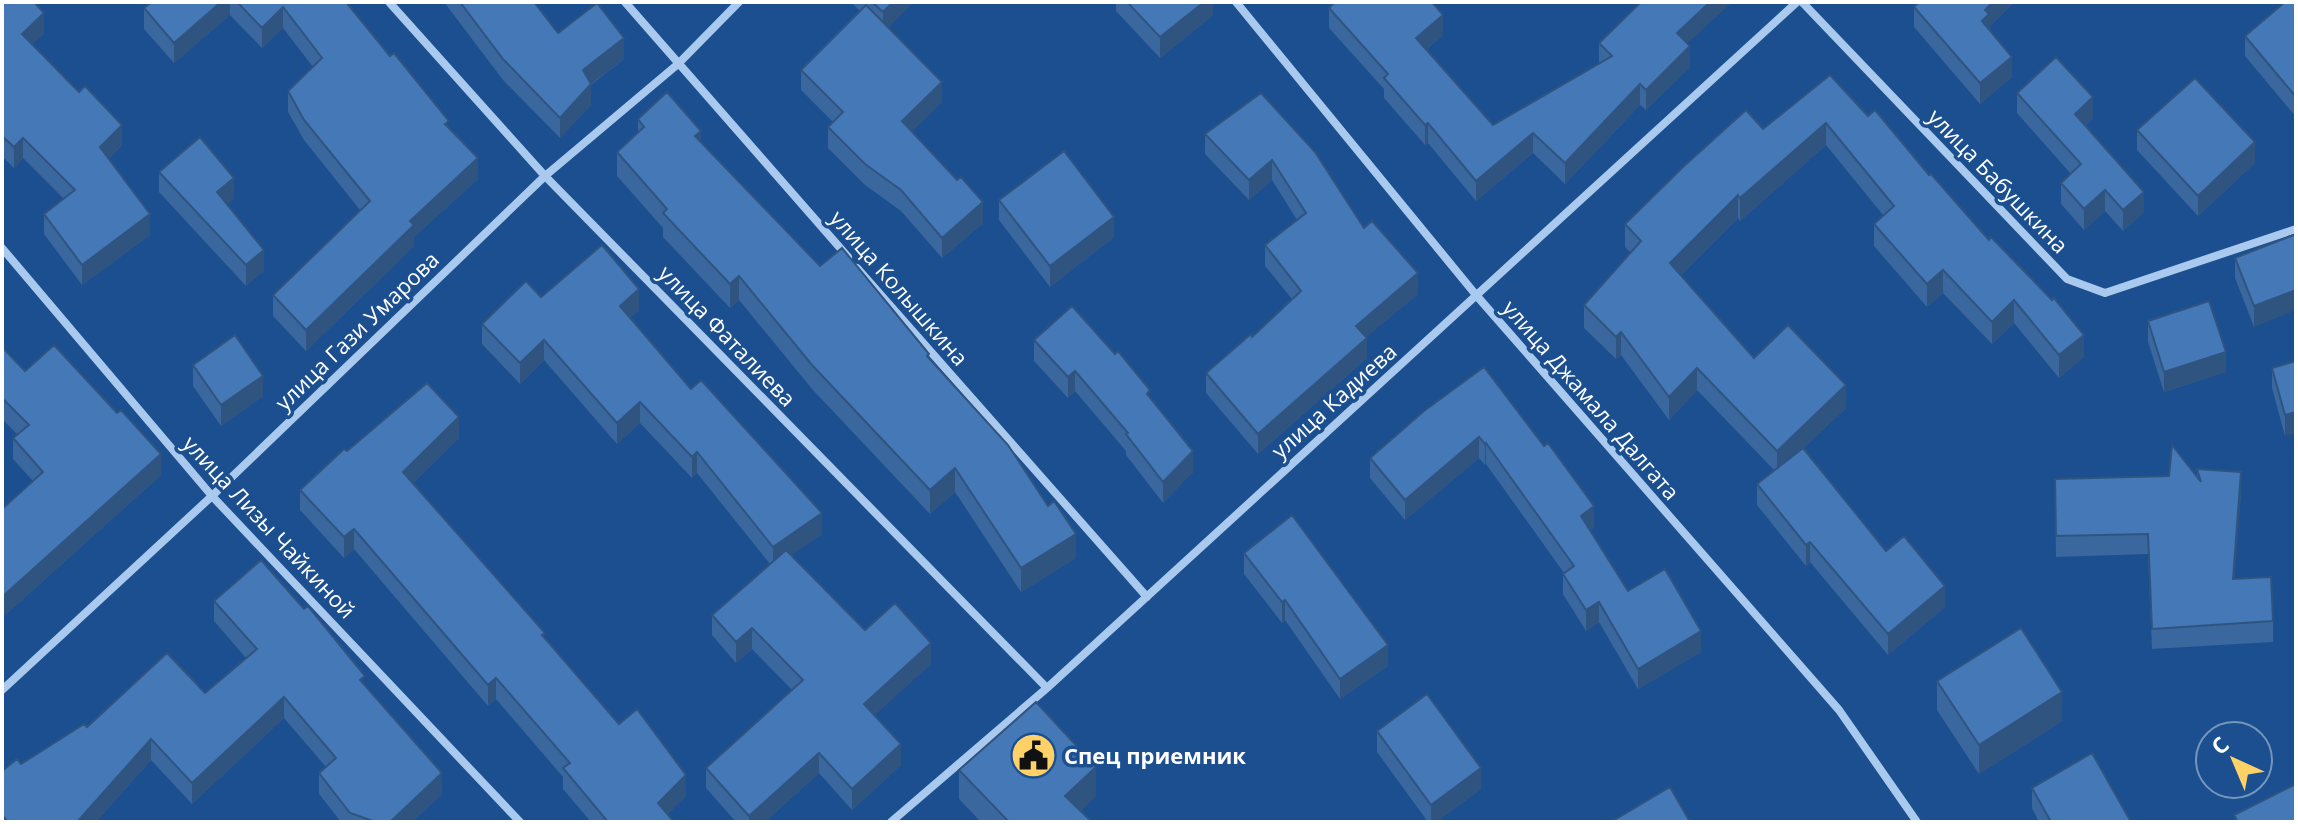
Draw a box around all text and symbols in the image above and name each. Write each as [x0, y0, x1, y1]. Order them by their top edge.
street label: улица Бабушкина [1922, 101, 2076, 259]
street label: улица Колышкина [824, 203, 976, 371]
street label: улица Гази Умарова [268, 244, 445, 416]
street label: улица Фаталиева [653, 258, 803, 412]
street label: улица Джамала Далгата [1497, 293, 1687, 506]
street label: улица Кадиева [1264, 336, 1402, 465]
street label: улица Лизы Чайкиной [177, 428, 363, 624]
north arrow [2194, 720, 2274, 800]
text: С [2204, 729, 2235, 761]
public building icon: Спец приемник [1009, 732, 1057, 780]
place label: Спец приемник [1064, 740, 1246, 770]

